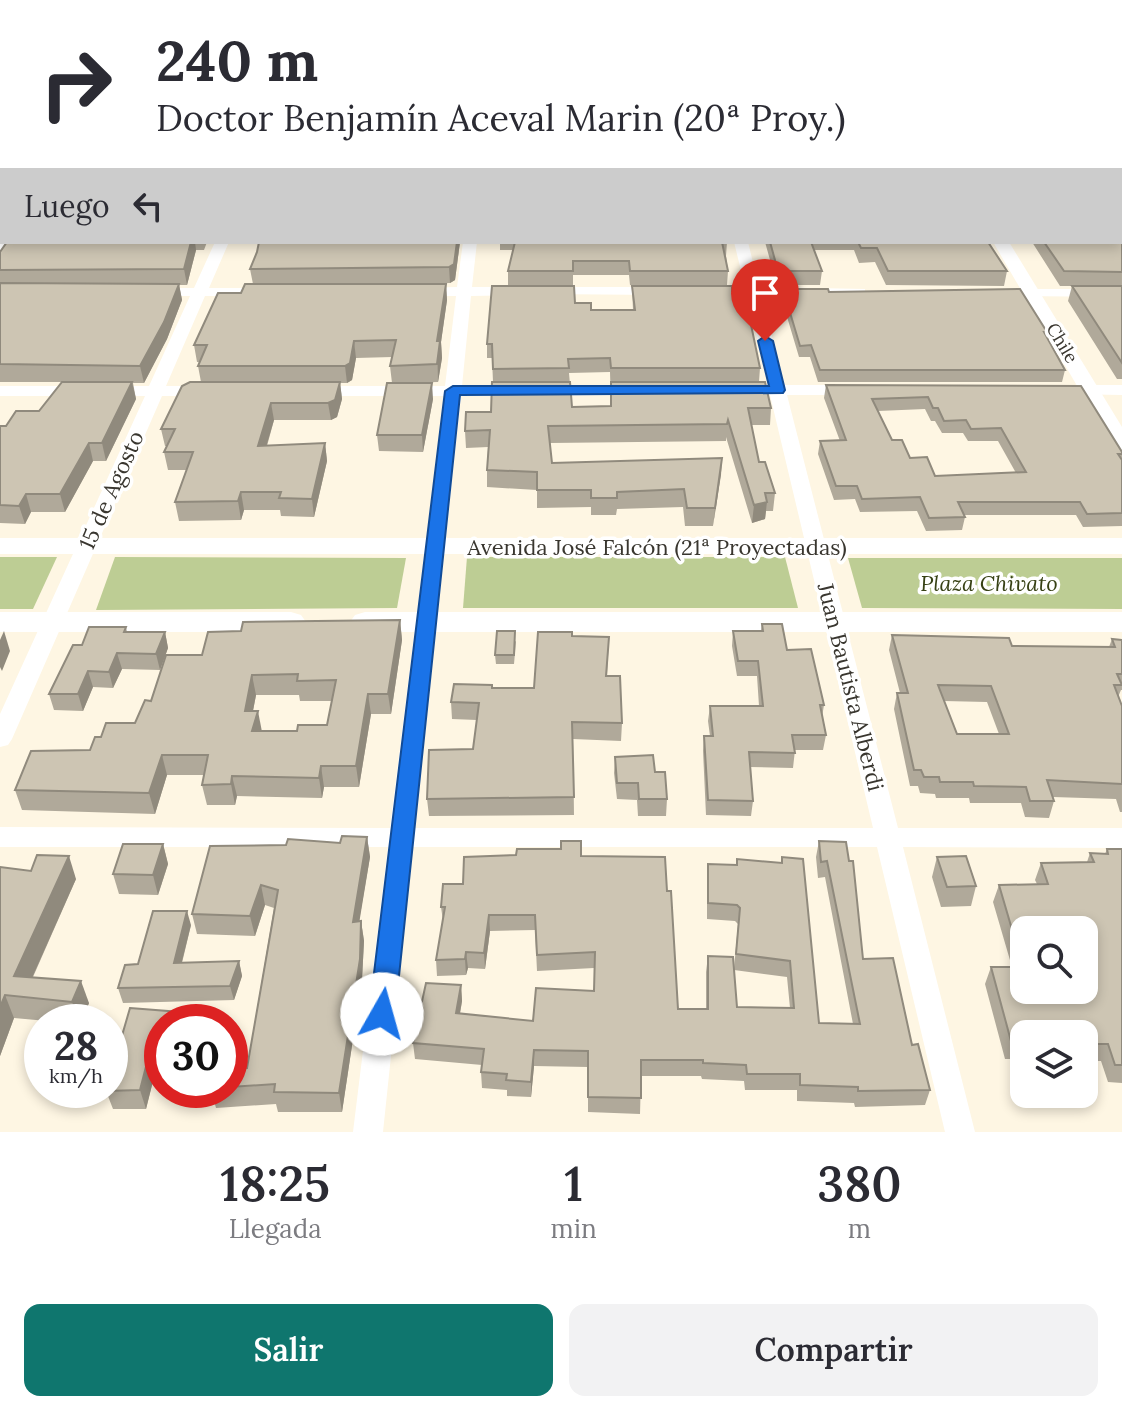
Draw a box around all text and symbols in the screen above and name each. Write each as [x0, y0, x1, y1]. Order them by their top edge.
text: 240 m [156, 25, 318, 96]
icon: right [24, 32, 128, 136]
text: Doctor Benjamín Aceval Marin (20ª Proy.) [156, 95, 846, 141]
icon: left [126, 184, 170, 228]
text: Luego [24, 187, 110, 225]
pin [731, 259, 799, 341]
icon: arrive [743, 271, 787, 315]
street label: Chile [1041, 318, 1084, 367]
street label: 15 de Agosto [72, 426, 150, 554]
street label: Avenida José Falcón (21ª Proyectadas) [466, 533, 847, 561]
park label: Plaza Chivato [920, 569, 1058, 597]
street label: Juan Bautista Alberdi [811, 579, 890, 794]
map controls [1010, 916, 1098, 1108]
button: search [1010, 916, 1098, 1004]
position arrow [340, 972, 424, 1056]
speed limit sign: 30 [144, 1004, 248, 1108]
text: 28 [54, 1020, 98, 1071]
button: layers [1010, 1020, 1098, 1108]
text: km/h [49, 1063, 103, 1088]
text: 18:25 [220, 1153, 330, 1214]
text: 1 [564, 1153, 583, 1214]
text: 380 [817, 1153, 902, 1214]
text: Llegada [229, 1212, 322, 1245]
text: min [551, 1212, 597, 1245]
text: m [848, 1212, 871, 1245]
button: Salir [24, 1304, 553, 1396]
button: Compartir [569, 1304, 1098, 1396]

